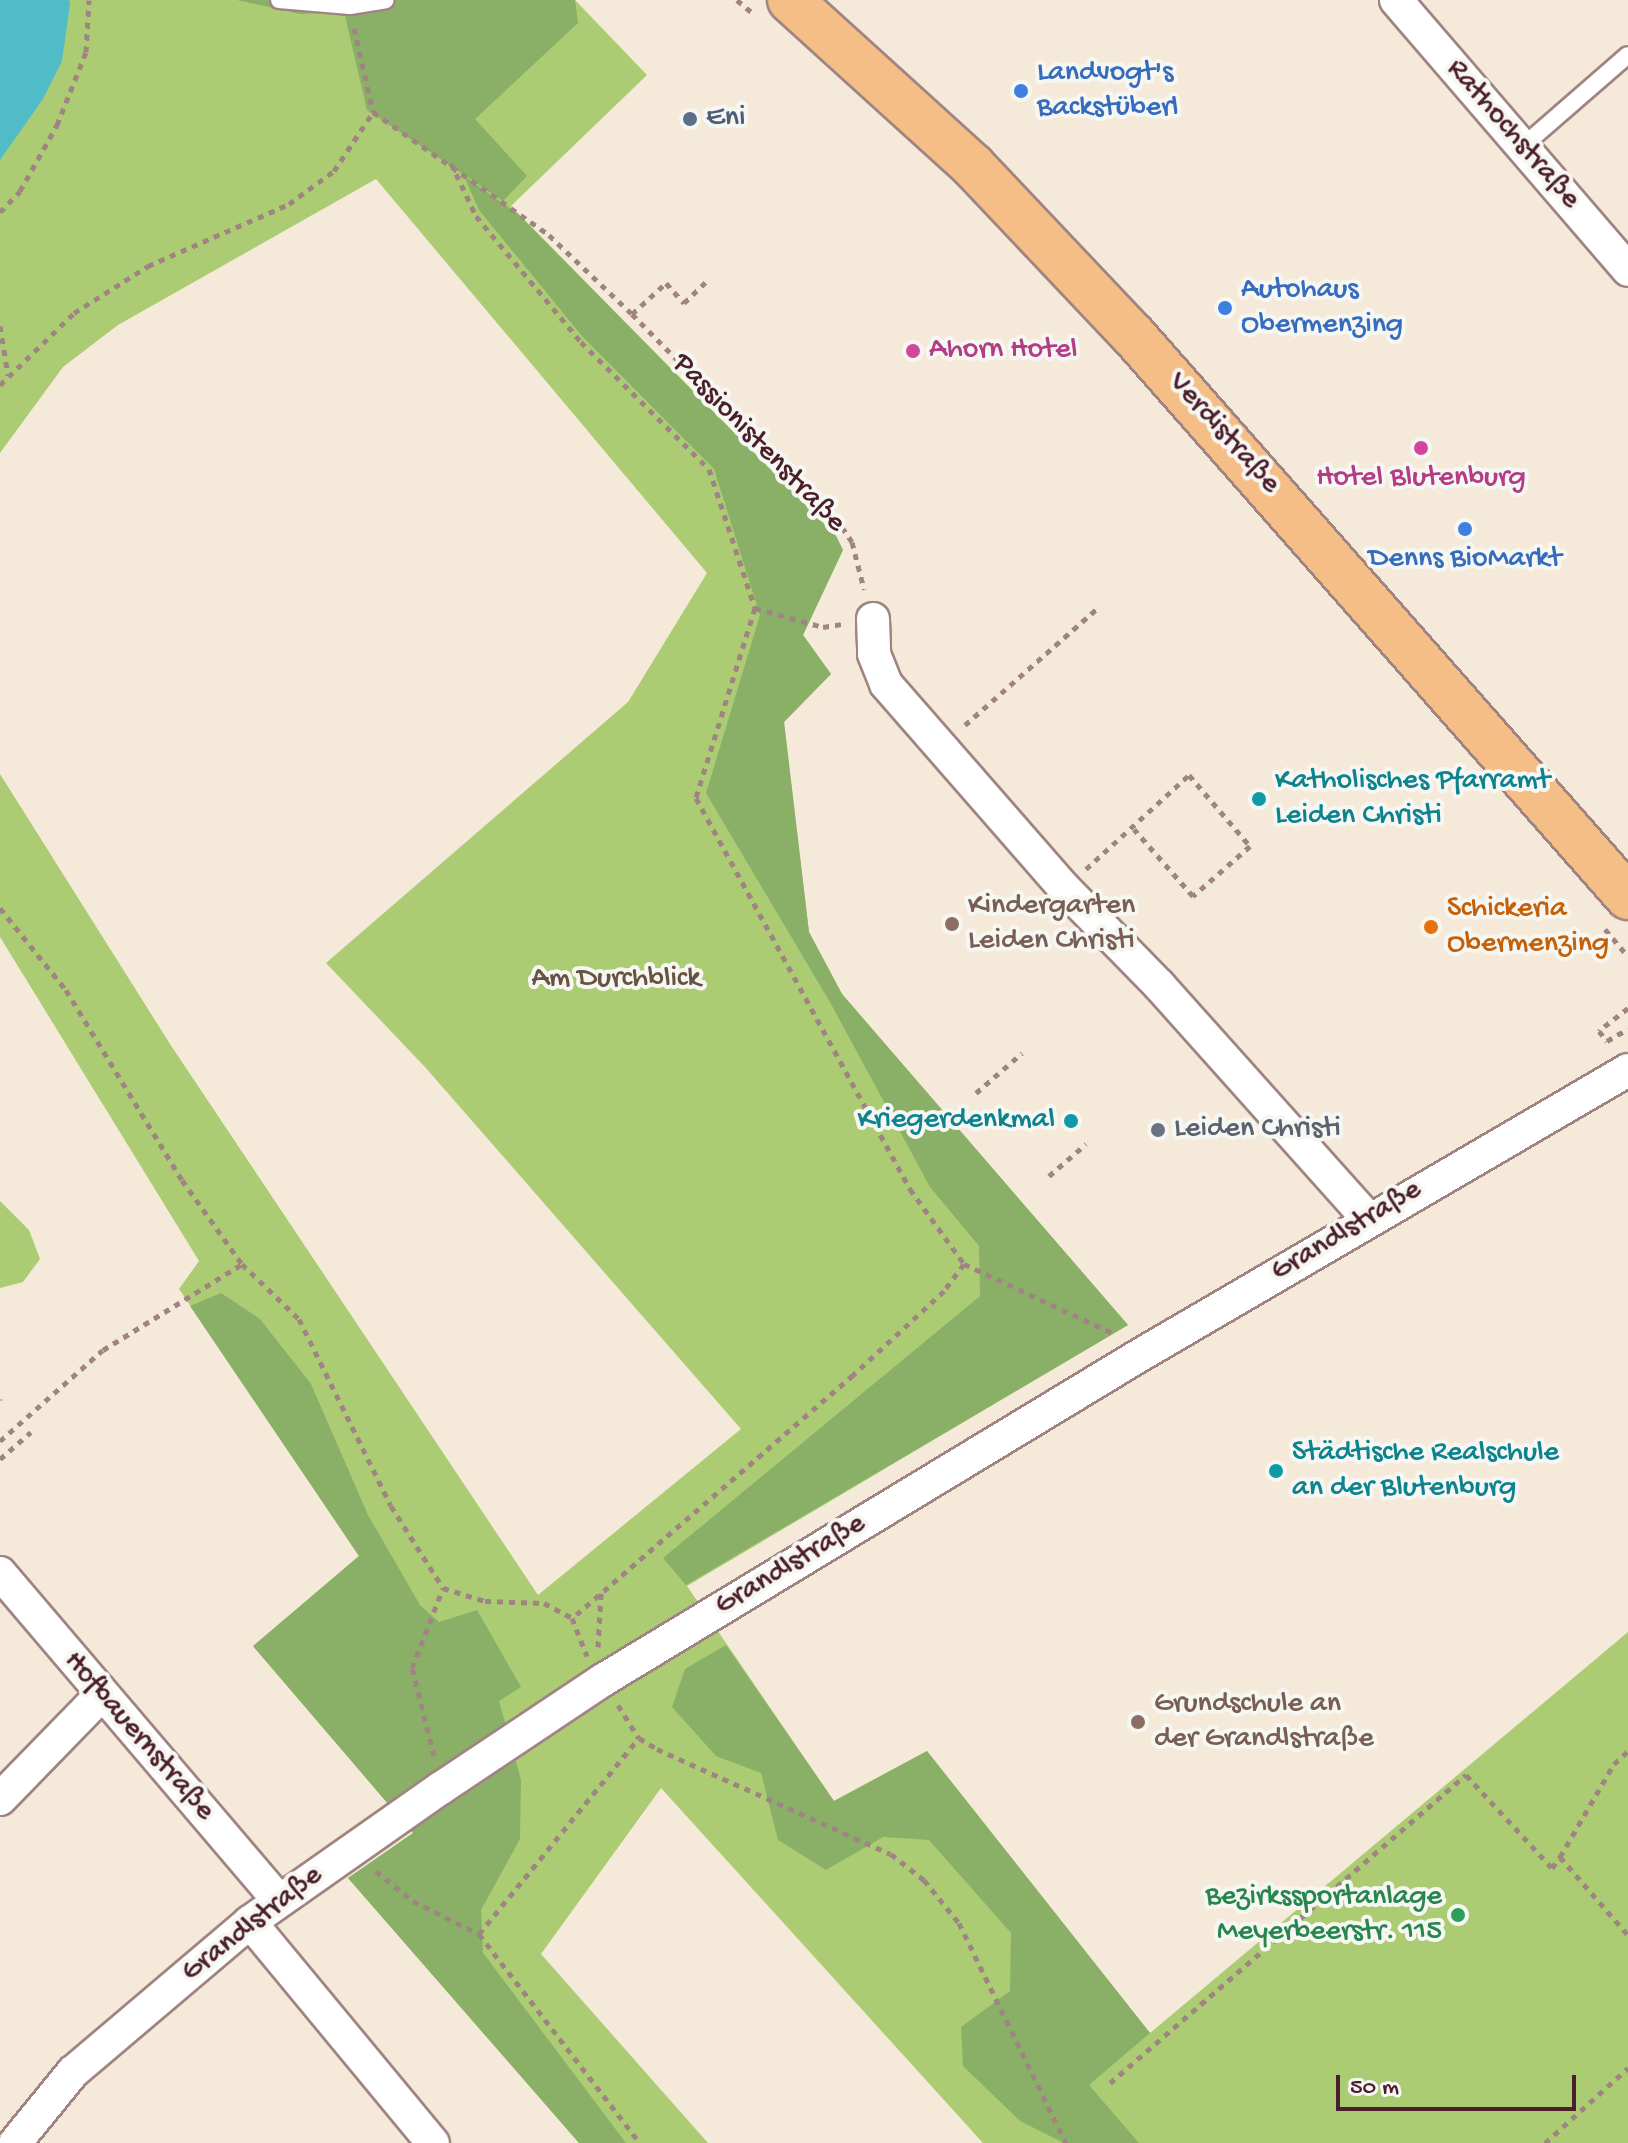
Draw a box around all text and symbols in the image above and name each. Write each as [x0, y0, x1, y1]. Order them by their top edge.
street label: Rathochstraße [1437, 53, 1587, 217]
place label: Landvogt's Backstüberl [1037, 56, 1178, 126]
marker: Landvogt's Backstüberl [1012, 82, 1030, 100]
place label: Eni [706, 101, 745, 137]
marker: Eni [681, 110, 699, 128]
place label: Autohaus Obermenzing [1241, 273, 1403, 344]
marker: Autohaus Obermenzing [1216, 299, 1234, 317]
place label: Ahorn Hotel [929, 333, 1077, 369]
marker: Ahorn Hotel [904, 342, 922, 360]
street label: Passionistenstraße [663, 347, 853, 541]
street label: Verdistraße [1159, 366, 1287, 502]
marker: Hotel Blutenburg [1412, 439, 1430, 457]
place label: Hotel Blutenburg [1316, 461, 1526, 497]
marker: Denns BioMarkt [1456, 520, 1474, 538]
place label: Denns BioMarkt [1369, 542, 1561, 578]
place label: Katholisches Pfarramt Leiden Christi [1275, 764, 1550, 834]
marker: Katholisches Pfarramt Leiden Christi [1250, 790, 1268, 808]
place label: Kindergarten Leiden Christi [968, 889, 1135, 960]
place label: Schickeria Obermenzing [1447, 892, 1609, 962]
marker: Kindergarten Leiden Christi [943, 915, 961, 933]
marker: Schickeria Obermenzing [1422, 918, 1440, 936]
park label: Am Durchblick [531, 962, 701, 998]
place label: Kriegerdenkmal [857, 1103, 1055, 1139]
marker: Kriegerdenkmal [1062, 1112, 1080, 1130]
place label: Leiden Christi [1174, 1112, 1341, 1148]
marker: Leiden Christi [1149, 1121, 1167, 1139]
street label: Grandlstraße [1265, 1173, 1429, 1291]
place label: Städtische Realschule an der Blutenburg [1292, 1436, 1559, 1506]
marker: Städtische Realschule an der Blutenburg [1267, 1462, 1285, 1480]
street label: Grandlstraße [709, 1507, 873, 1625]
street label: Hofbauernstraße [55, 1645, 221, 1829]
place label: Grundschule an der Grandlstraße [1154, 1687, 1374, 1758]
marker: Grundschule an der Grandlstraße [1129, 1713, 1147, 1731]
street label: Grandlstraße [175, 1859, 331, 1991]
place label: Bezirkssportanlage Meyerbeerstr. 115 [1205, 1880, 1442, 1950]
marker: Bezirkssportanlage Meyerbeerstr. 115 [1449, 1906, 1467, 1924]
scale bar [1340, 2059, 1580, 2109]
text: 50 m [1350, 2074, 1399, 2103]

